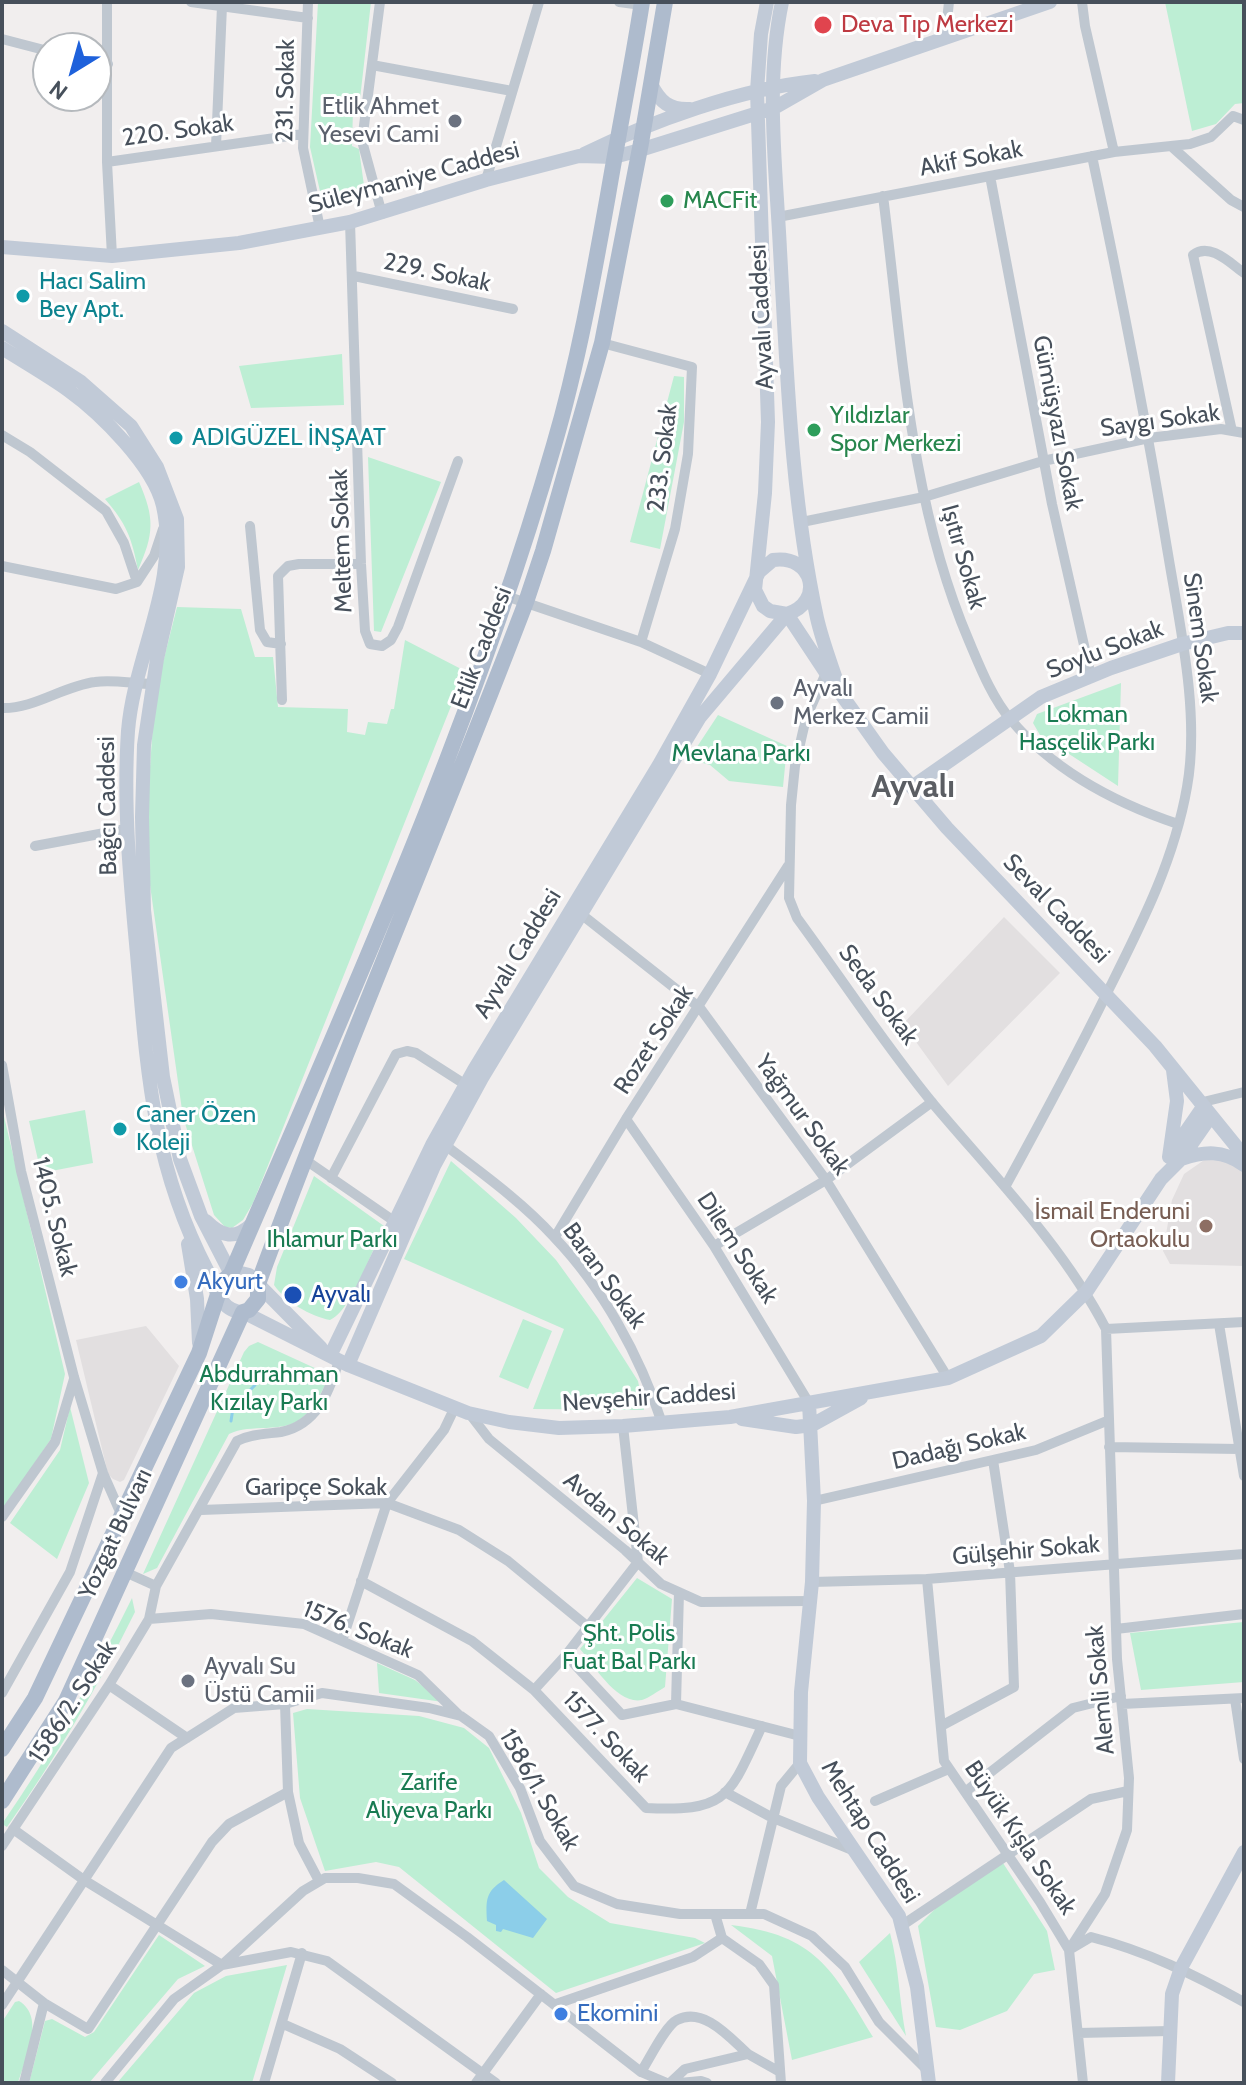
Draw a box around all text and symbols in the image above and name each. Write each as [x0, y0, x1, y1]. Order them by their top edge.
place label: Deva Tıp Merkezi [841, 11, 1013, 39]
marker: Deva Tıp Merkezi [812, 14, 834, 36]
north arrow [32, 32, 112, 112]
street label: 231. Sokak [271, 39, 301, 143]
text: N [44, 75, 73, 105]
place label: Etlik Ahmet Yesevi Cami [318, 93, 439, 149]
street label: 220. Sokak [121, 109, 235, 153]
marker: Etlik Ahmet Yesevi Cami [446, 112, 464, 130]
street label: Akif Sokak [917, 135, 1025, 183]
street label: Süleymaniye Caddesi [305, 136, 523, 220]
place label: MACFit [683, 187, 757, 215]
marker: MACFit [658, 192, 676, 210]
street label: Ayvalı Caddesi [744, 244, 780, 390]
street label: 229. Sokak [381, 248, 493, 298]
place label: Hacı Salim Bey Apt. [39, 268, 146, 324]
marker: Hacı Salim Bey Apt. [14, 287, 32, 305]
street label: Gümüşyazı Sokak [1026, 333, 1088, 513]
street label: Saygı Sokak [1099, 398, 1221, 444]
street label: 233. Sokak [642, 402, 684, 514]
place label: Yıldızlar Spor Merkezi [830, 402, 961, 458]
marker: Yıldızlar Spor Merkezi [805, 421, 823, 439]
place label: ADIGÜZEL İNŞAAT [192, 424, 386, 452]
marker: ADIGÜZEL İNŞAAT [167, 429, 185, 447]
street label: Meltem Sokak [325, 469, 359, 613]
street label: Işıtır Sokak [934, 501, 992, 613]
street label: Sinem Sokak [1177, 571, 1223, 705]
street label: Etlik Caddesi [446, 583, 518, 713]
street label: Soylu Sokak [1043, 615, 1167, 685]
place label: Ayvalı Merkez Camii [793, 675, 929, 731]
marker: Ayvalı Merkez Camii [768, 694, 786, 712]
park label: Lokman Hasçelik Parkı [1019, 701, 1155, 757]
street label: Bağcı Caddesi [92, 736, 124, 876]
park label: Mevlana Parkı [671, 740, 811, 768]
district label: Ayvalı [871, 769, 955, 807]
street label: Seval Caddesi [997, 848, 1115, 970]
street label: Ayvalı Caddesi [468, 884, 568, 1024]
street label: Seda Sokak [832, 939, 924, 1051]
street label: Rozet Sokak [608, 980, 700, 1100]
street label: Yağmur Sokak [749, 1049, 855, 1181]
place label: Caner Özen Koleji [136, 1101, 256, 1157]
marker: Caner Özen Koleji [111, 1120, 129, 1138]
street label: 1405. Sokak [25, 1154, 83, 1280]
street label: Dilem Sokak [690, 1187, 784, 1309]
place label: İsmail Enderuni Ortaokulu [1034, 1198, 1190, 1254]
street label: Baran Sokak [556, 1217, 652, 1335]
marker: İsmail Enderuni Ortaokulu [1197, 1217, 1215, 1235]
park label: Ihlamur Parkı [266, 1226, 398, 1254]
place label: Akyurt [197, 1268, 263, 1296]
marker: Akyurt [172, 1273, 190, 1291]
place label: Ayvalı [311, 1281, 371, 1309]
marker: Ayvalı [282, 1284, 304, 1306]
park label: Abdurrahman Kızılay Parkı [199, 1361, 339, 1417]
street label: Nevşehir Caddesi [561, 1378, 737, 1418]
street label: Dadağı Sokak [889, 1418, 1029, 1476]
street label: Yozgat Bulvarı [73, 1464, 159, 1604]
street label: Avdan Sokak [557, 1466, 675, 1572]
street label: Garipçe Sokak [245, 1474, 387, 1502]
street label: Gülşehir Sokak [951, 1530, 1101, 1572]
street label: 1576. Sokak [299, 1595, 417, 1665]
park label: Şht. Polis Fuat Bal Parkı [562, 1620, 696, 1676]
street label: Alemli Sokak [1081, 1624, 1121, 1756]
street label: 1586/2. Sokak [23, 1636, 123, 1768]
place label: Ayvalı Su Üstü Camii [204, 1653, 315, 1709]
marker: Ayvalı Su Üstü Camii [179, 1672, 197, 1690]
street label: 1577. Sokak [556, 1685, 656, 1789]
street label: 1586/1. Sokak [493, 1724, 585, 1856]
street label: Mehtap Caddesi [815, 1755, 925, 1909]
street label: Büyük Kışla Sokak [958, 1756, 1082, 1920]
park label: Zarife Aliyeva Parkı [366, 1769, 492, 1825]
place label: Ekomini [577, 2000, 658, 2028]
marker: Ekomini [552, 2005, 570, 2023]

